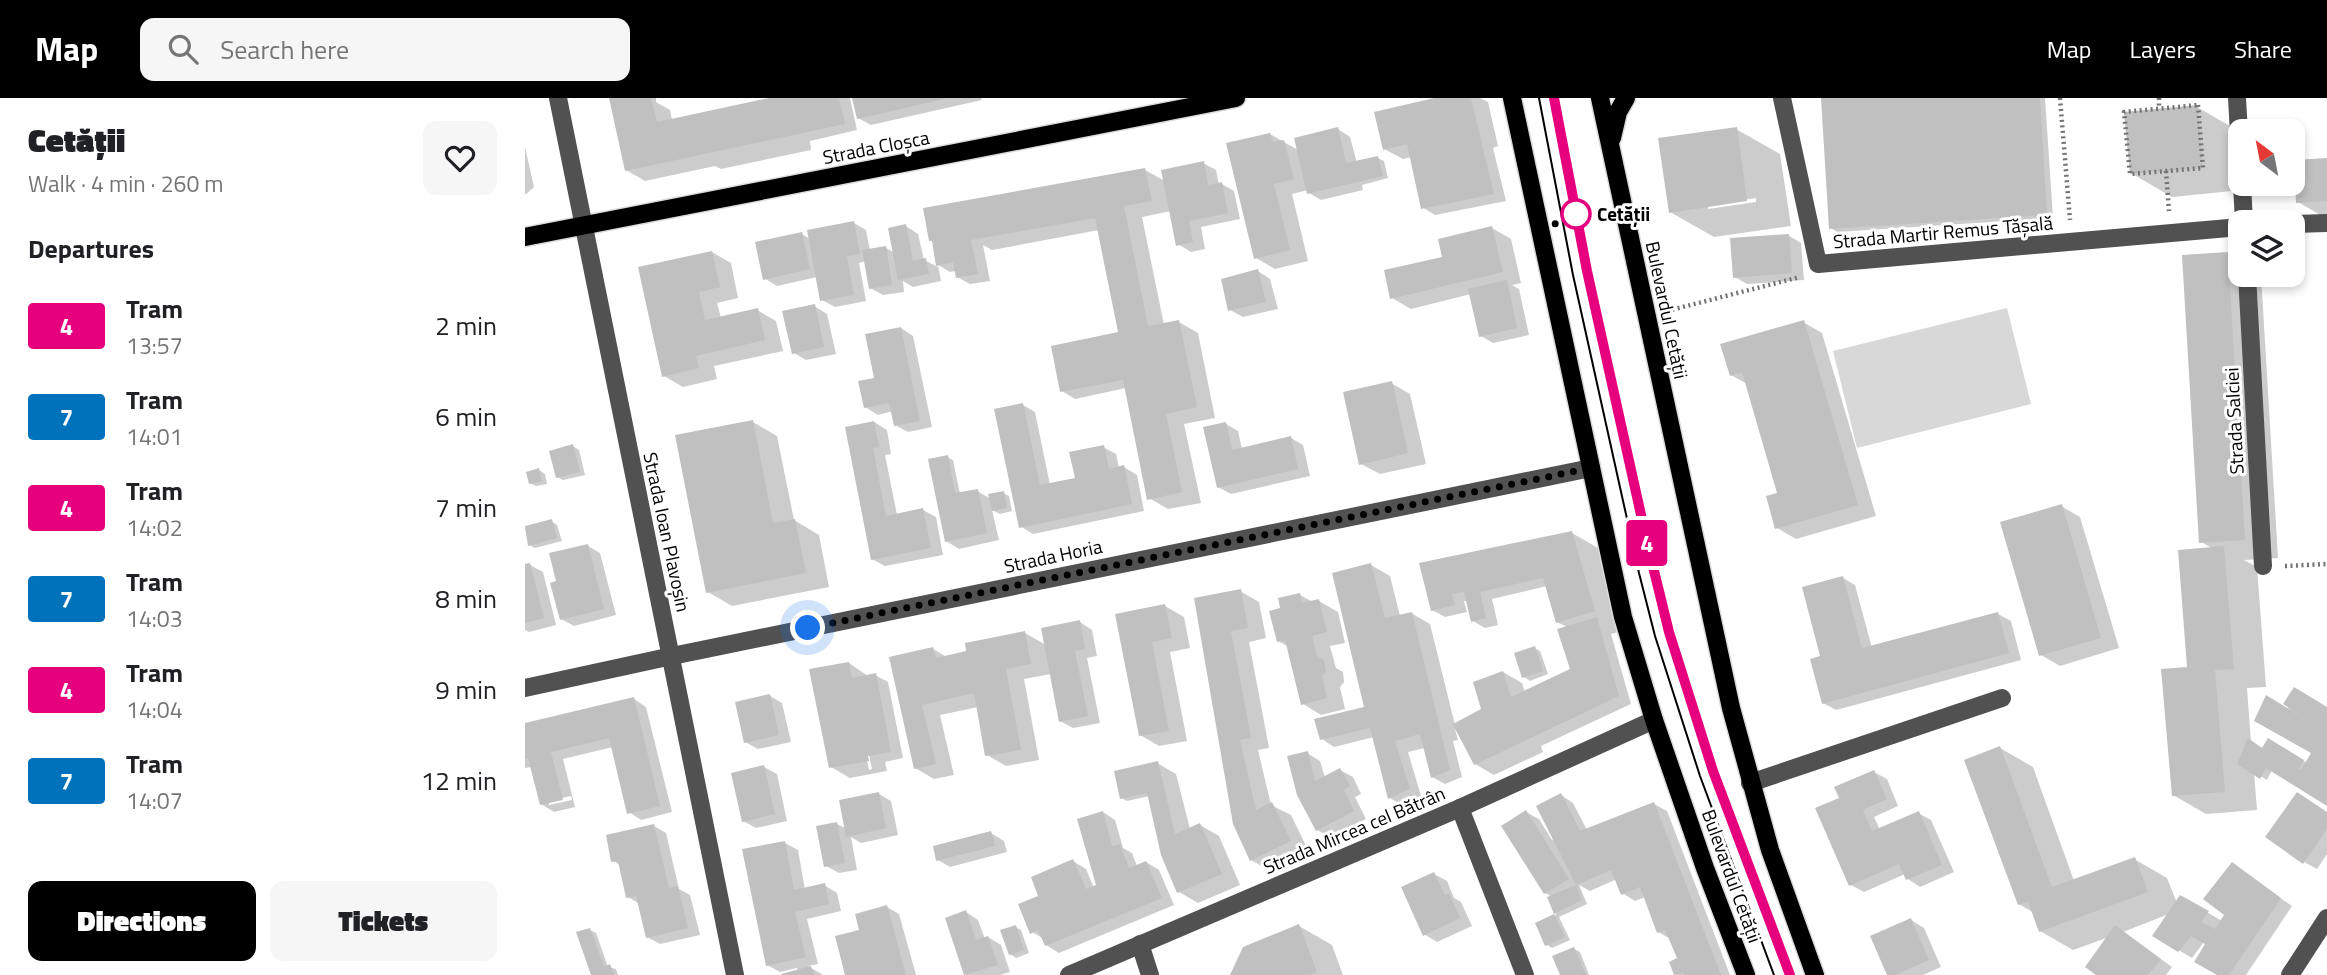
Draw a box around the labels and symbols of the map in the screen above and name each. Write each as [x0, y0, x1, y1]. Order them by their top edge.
north arrow [2228, 119, 2305, 196]
street label: Strada Cloșca [820, 122, 932, 171]
marker: Cetății [1561, 199, 1591, 229]
place label: Cetății [1597, 199, 1650, 228]
street label: Strada Martir Remus Tășală [1832, 207, 2055, 256]
street label: Bulevardul Cetății [1639, 238, 1696, 381]
street label: Strada Salciei [2216, 367, 2251, 475]
street label: Strada Ioan Plavoșin [636, 449, 699, 614]
line badge: 4 [1624, 520, 1670, 566]
street label: Strada Horia [1001, 531, 1105, 580]
your location [790, 610, 825, 645]
street label: Strada Mircea cel Bătrân [1258, 778, 1449, 881]
street label: Bulevardul Cetății [1695, 805, 1770, 947]

